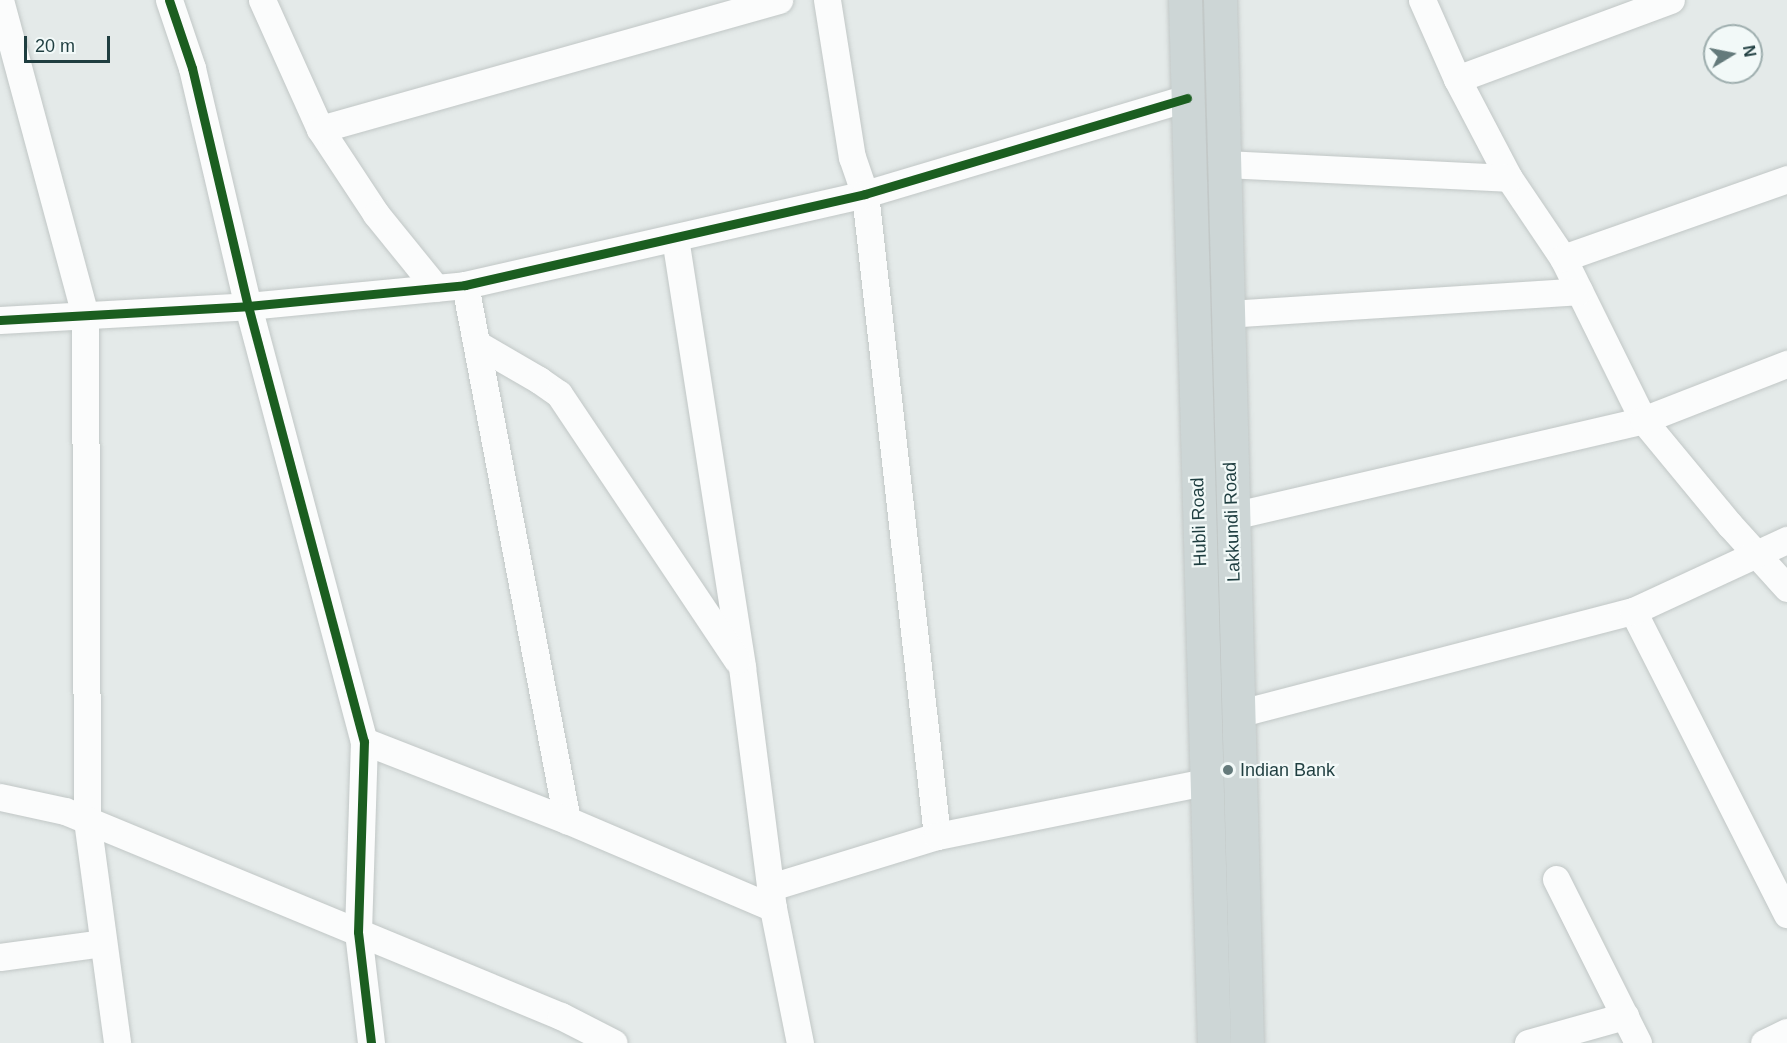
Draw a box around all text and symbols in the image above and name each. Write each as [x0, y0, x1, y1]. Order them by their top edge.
scale bar [27, 24, 112, 62]
north arrow [1703, 24, 1763, 84]
text: 20 m [35, 36, 75, 56]
text: N [1740, 44, 1759, 58]
street label: Lakkundi Road [1219, 462, 1245, 582]
street label: Hubli Road [1187, 477, 1211, 567]
place label: Indian Bank [1240, 759, 1335, 781]
marker: Indian Bank [1221, 763, 1235, 777]

